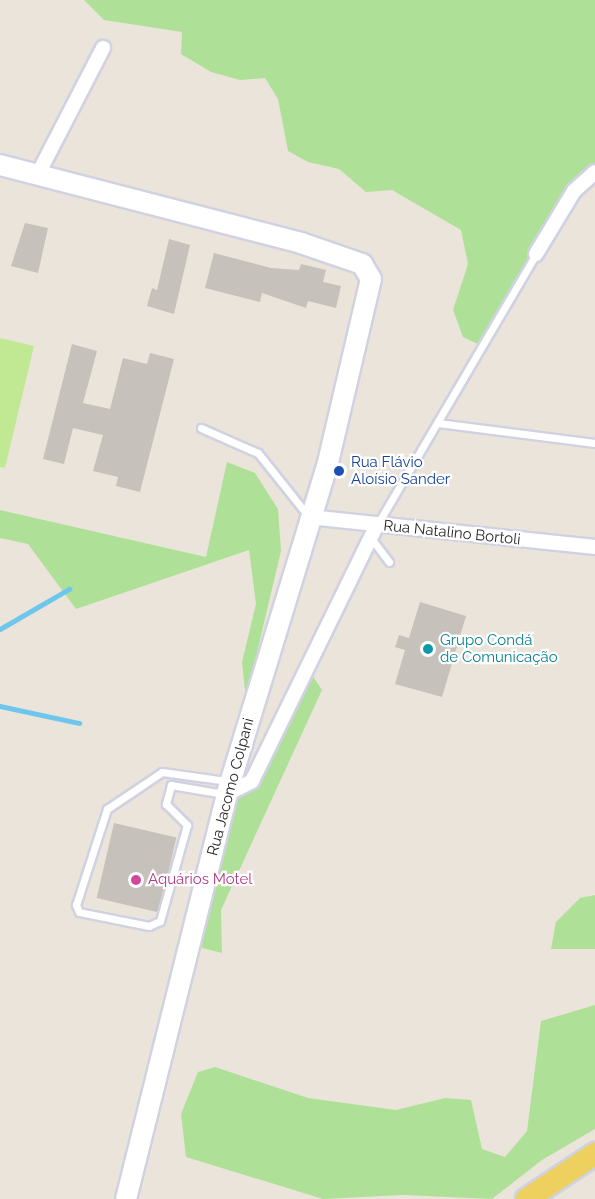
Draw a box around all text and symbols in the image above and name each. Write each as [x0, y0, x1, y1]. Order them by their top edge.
place label: Rua Flávio Aloísio Sander [351, 453, 450, 488]
marker: Rua Flávio Aloísio Sander [332, 464, 346, 478]
street label: Rua Natalino Bortoli [383, 517, 521, 549]
place label: Grupo Condá de Comunicação [440, 631, 558, 666]
marker: Grupo Condá de Comunicação [421, 642, 435, 656]
street label: Rua Jacomo Colpani [204, 716, 258, 858]
place label: Aquários Motel [148, 871, 252, 889]
marker: Aquários Motel [129, 873, 143, 887]

